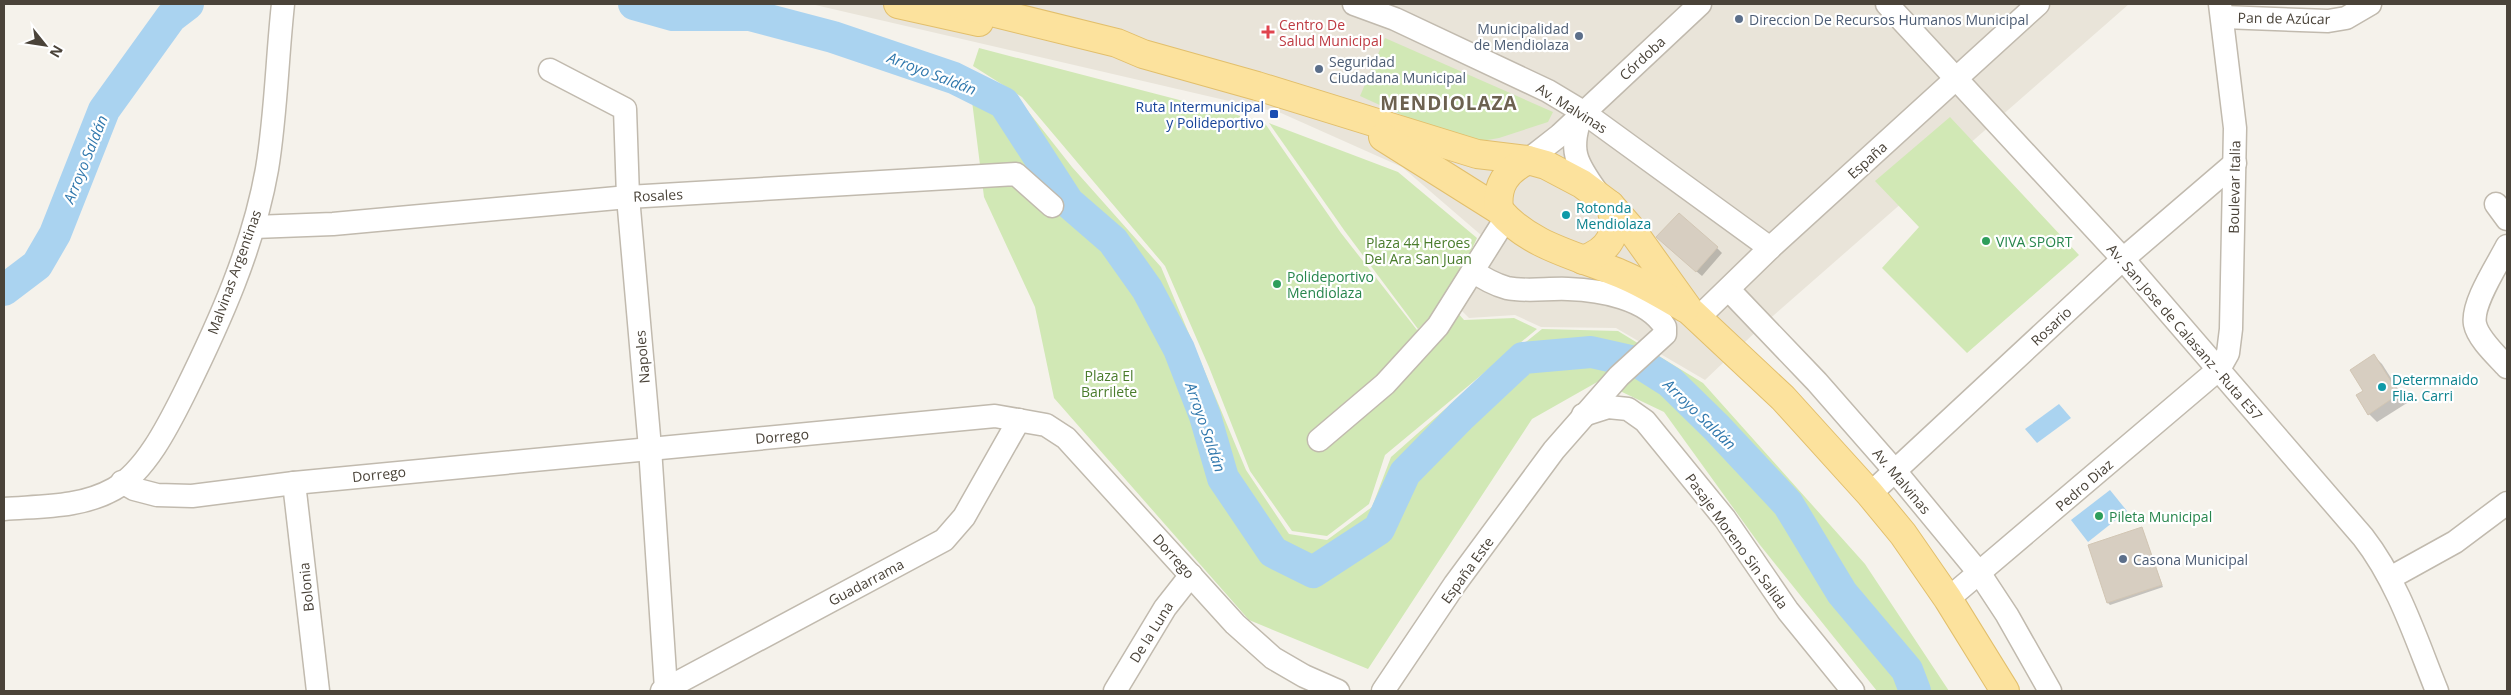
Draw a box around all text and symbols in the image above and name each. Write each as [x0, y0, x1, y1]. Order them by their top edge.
street label: Pan de Azúcar [2237, 8, 2331, 28]
place label: Direccion De Recursos Humanos Municipal [1749, 10, 2029, 29]
marker: Direccion De Recursos Humanos Municipal [1733, 13, 1745, 25]
place label: Centro De Salud Municipal [1279, 15, 1382, 50]
place label: Municipalidad de Mendiolaza [1474, 19, 1569, 54]
north arrow [20, 20, 70, 70]
marker: Centro De Salud Municipal [1261, 25, 1275, 39]
marker: Municipalidad de Mendiolaza [1573, 30, 1585, 42]
street label: Córdoba [1615, 32, 1669, 84]
text: N [46, 42, 68, 61]
water label: Arroyo Saldán [884, 47, 979, 99]
place label: Seguridad Ciudadana Municipal [1329, 52, 1466, 87]
marker: Seguridad Ciudadana Municipal [1313, 63, 1325, 75]
street label: Av. Malvinas [1533, 79, 1611, 138]
district label: MENDIOLAZA [1380, 90, 1518, 116]
place label: Ruta Intermunicipal y Polideportivo [1136, 97, 1264, 132]
marker: Ruta Intermunicipal y Polideportivo [1268, 108, 1280, 120]
water label: Arroyo Saldán [58, 112, 112, 207]
street label: España [1843, 137, 1891, 183]
street label: Boulevar Italia [2224, 140, 2244, 234]
street label: Rosales [633, 184, 684, 206]
place label: Rotonda Mendiolaza [1576, 198, 1651, 233]
street label: Malvinas Argentinas [203, 207, 265, 337]
marker: Rotonda Mendiolaza [1560, 209, 1572, 221]
place label: VIVA SPORT [1996, 232, 2073, 251]
park label: Plaza 44 Heroes Del Ara San Juan [1364, 233, 1472, 268]
marker: VIVA SPORT [1980, 235, 1992, 247]
street label: Av. San Jose de Calasanz - Ruta E57 [2103, 240, 2267, 424]
place label: Polideportivo Mendiolaza [1287, 267, 1374, 302]
marker: Polideportivo Mendiolaza [1271, 278, 1283, 290]
street label: Rosario [2027, 302, 2075, 350]
street label: Napoles [630, 329, 654, 384]
park label: Plaza El Barrilete [1081, 366, 1137, 401]
place label: Determnaido Flia. Carri [2392, 370, 2478, 405]
water label: Arroyo Saldán [1659, 374, 1741, 454]
water label: Arroyo Saldán [1181, 379, 1231, 474]
marker: Determnaido Flia. Carri [2376, 381, 2388, 393]
street label: Dorrego [754, 424, 810, 448]
street label: Av. Malvinas [1869, 444, 1935, 518]
street label: Pedro Diaz [2051, 454, 2117, 515]
street label: Dorrego [351, 462, 407, 486]
street label: Pasaje Moreno Sin Salida [1681, 469, 1793, 613]
place label: Pileta Municipal [2109, 507, 2212, 526]
marker: Pileta Municipal [2093, 510, 2105, 522]
street label: Dorrego [1149, 530, 1199, 582]
street label: España Este [1436, 533, 1498, 607]
place label: Casona Municipal [2133, 550, 2248, 569]
marker: Casona Municipal [2117, 553, 2129, 565]
street label: Guadarrama [825, 554, 907, 610]
street label: Bolonia [294, 561, 318, 613]
street label: De la Luna [1125, 598, 1177, 666]

